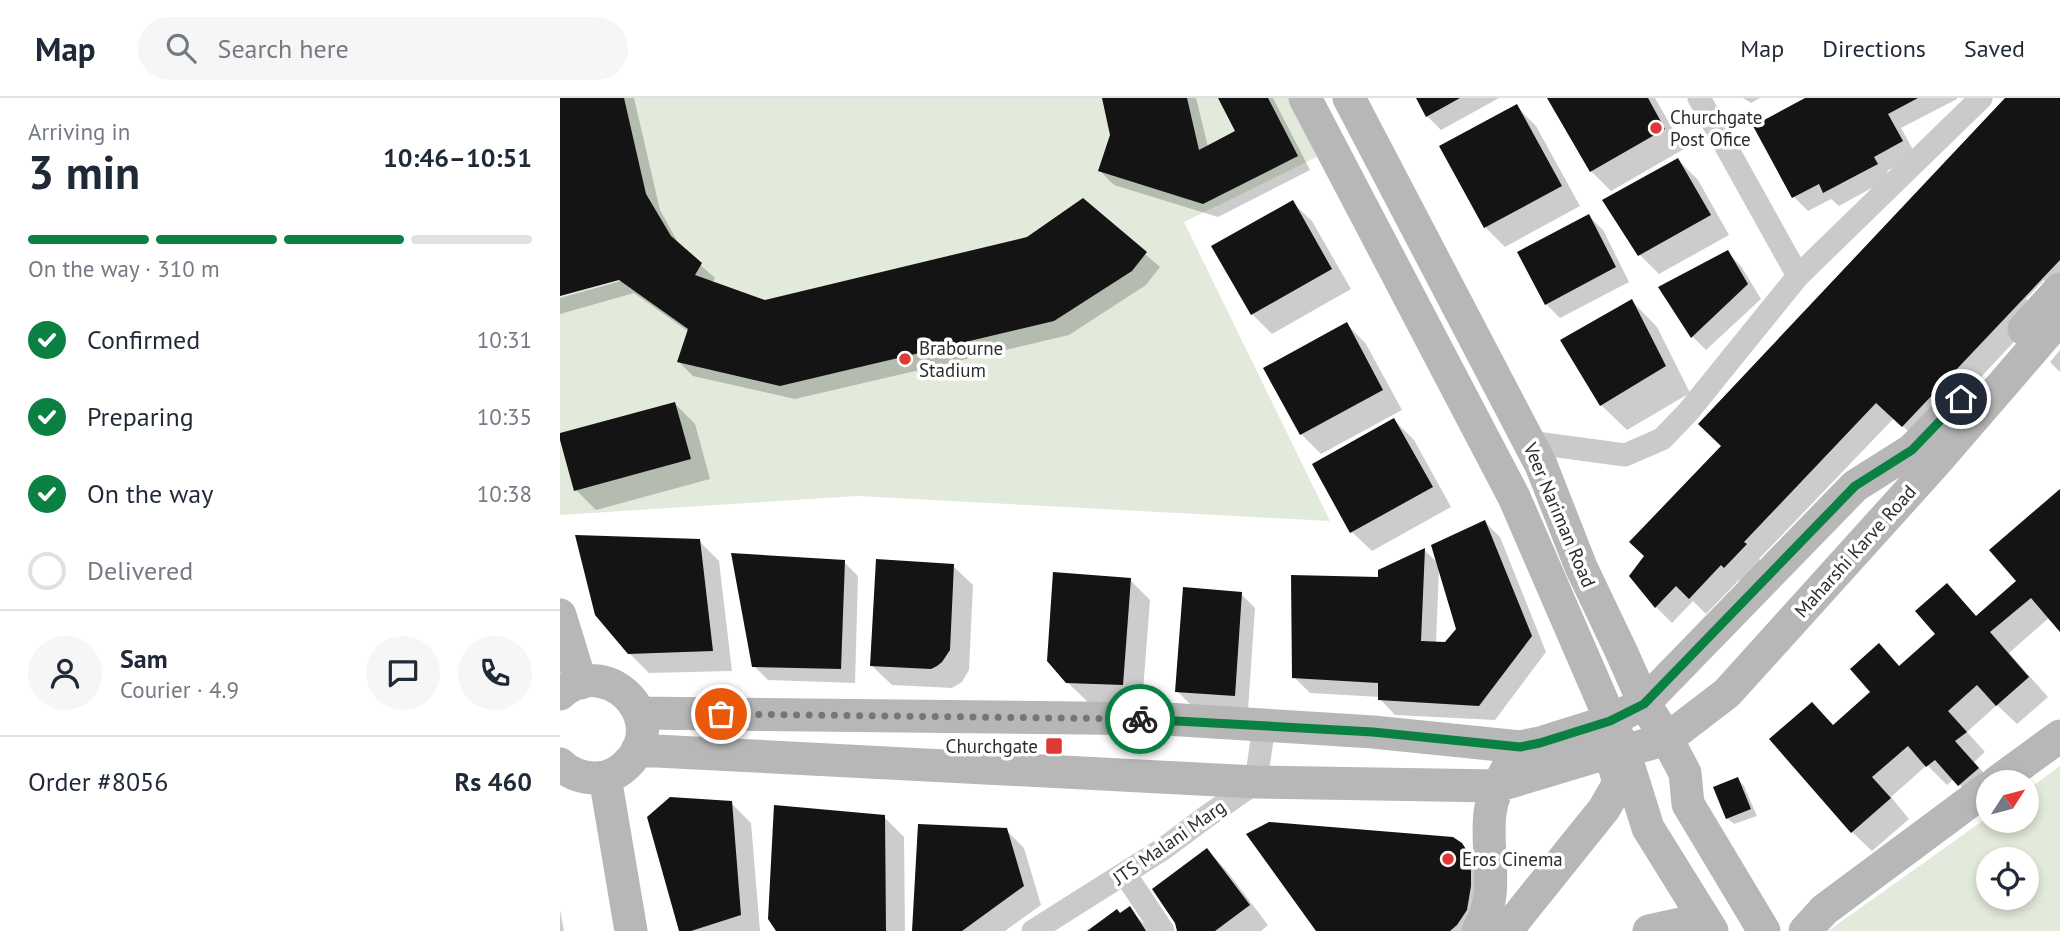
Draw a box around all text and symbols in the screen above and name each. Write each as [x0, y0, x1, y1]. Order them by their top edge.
search box [138, 17, 628, 80]
text: Map [35, 27, 96, 70]
icon: search [162, 29, 200, 67]
text: Search here [218, 32, 349, 65]
text: Map [1740, 33, 1784, 64]
text: Directions [1822, 33, 1926, 64]
text: Saved [1964, 33, 2025, 64]
place label: Churchgate Post Ofice [1670, 105, 1762, 151]
text: Arriving in [28, 117, 130, 146]
marker: Churchgate Post Ofice [1648, 120, 1664, 136]
text: 10:46–10:51 [383, 141, 532, 174]
text: 3 min [28, 142, 140, 202]
text: On the way · 310 m [28, 254, 220, 283]
icon: check [28, 321, 66, 359]
text: Confirmed [87, 323, 200, 356]
text: 10:31 [477, 325, 532, 354]
place label: Brabourne Stadium [919, 336, 1003, 382]
marker: Brabourne Stadium [897, 351, 913, 367]
pin [1931, 369, 1991, 429]
icon: home [1942, 380, 1980, 418]
icon: check [28, 398, 66, 436]
text: Preparing [87, 400, 194, 433]
text: 10:35 [477, 402, 532, 431]
street label: Veer Nariman Road [1518, 438, 1601, 591]
icon: check [28, 475, 66, 513]
text: On the way [87, 477, 213, 510]
text: 10:38 [477, 479, 532, 508]
street label: Maharshi Karve Road [1789, 480, 1921, 622]
text: Delivered [87, 554, 193, 587]
button: person [28, 636, 102, 710]
button: chat [366, 636, 440, 710]
button: phone [458, 636, 532, 710]
text: Sam [120, 642, 168, 675]
text: Courier · 4.9 [120, 675, 239, 704]
pin [691, 684, 751, 744]
courier [1105, 684, 1175, 754]
icon: bag [702, 695, 740, 733]
icon: bike [1121, 700, 1159, 738]
place label: Churchgate [946, 734, 1038, 758]
marker: Churchgate [1044, 736, 1064, 756]
text: Order #8056 [28, 765, 168, 798]
text: Rs 460 [455, 765, 532, 798]
north arrow [1976, 770, 2039, 833]
map controls [1976, 770, 2039, 910]
street label: JTS Malani Marg [1107, 794, 1230, 890]
place label: Eros Cinema [1462, 847, 1563, 871]
button: locate [1976, 847, 2039, 910]
marker: Eros Cinema [1440, 851, 1456, 867]

